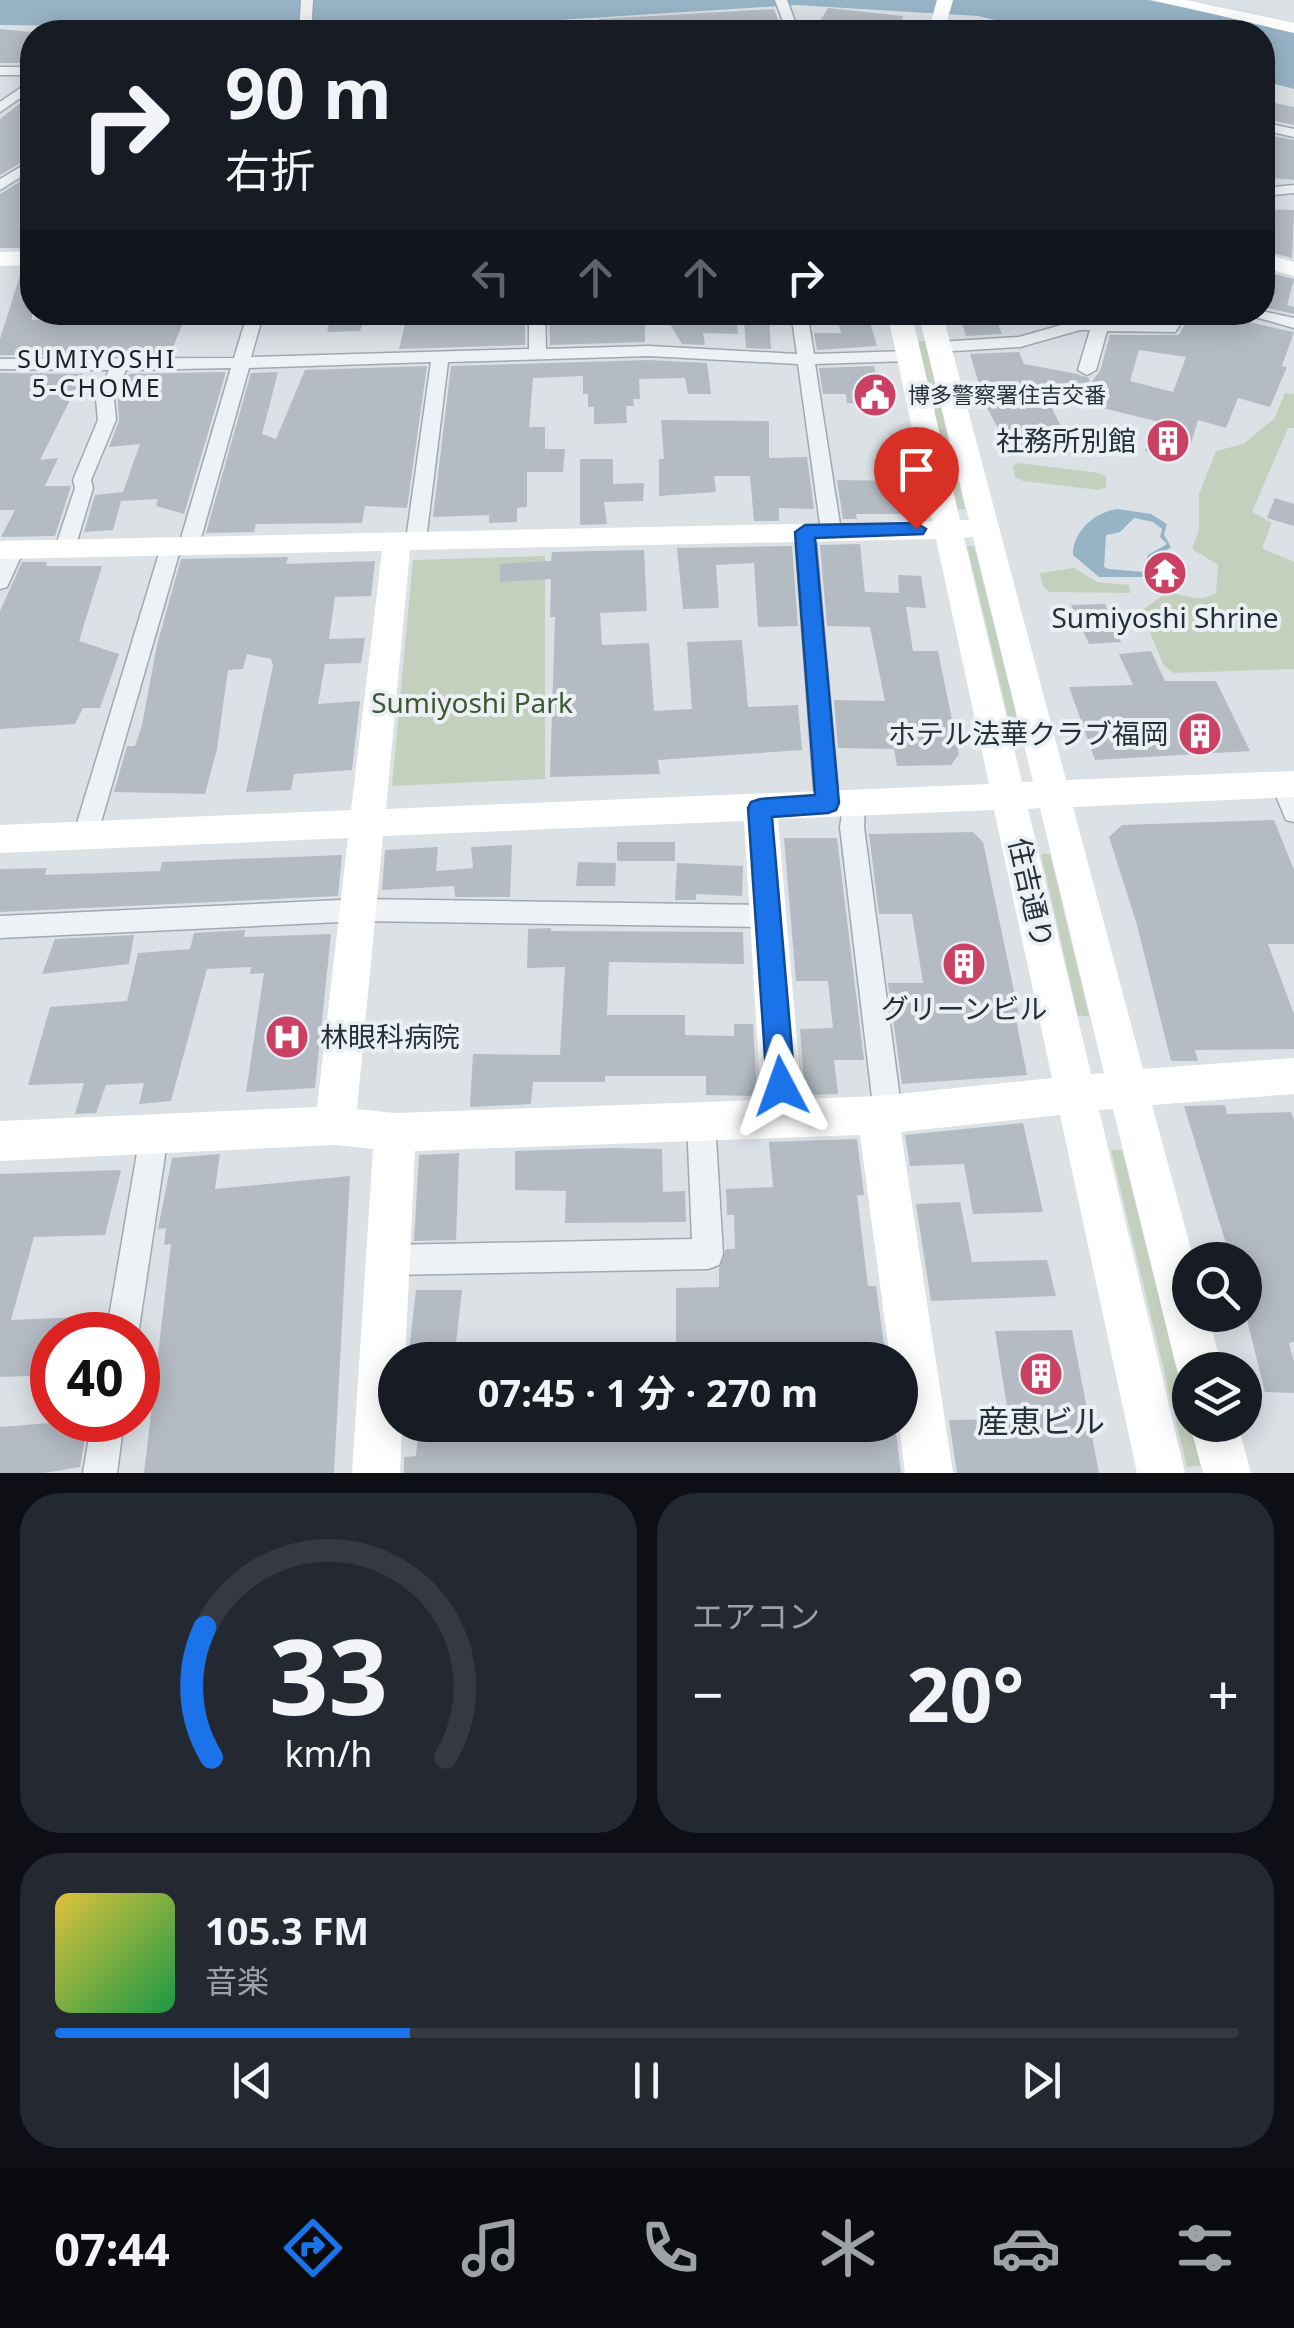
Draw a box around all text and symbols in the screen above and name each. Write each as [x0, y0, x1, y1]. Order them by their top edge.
text: 90 m [225, 44, 392, 140]
icon: right [60, 60, 190, 190]
text: 右折 [225, 139, 315, 200]
icon: left [463, 250, 518, 305]
icon: ahead [568, 250, 623, 305]
icon: ahead [673, 250, 728, 305]
icon: right [778, 250, 833, 305]
district label: SUMIYOSHI 5-CHOME [17, 341, 177, 404]
public building icon: 博多警察署住吉交番 [852, 372, 898, 418]
place label: 博多警察署住吉交番 [908, 379, 1106, 409]
building icon: 社務所別館 [1145, 418, 1191, 464]
place label: 社務所別館 [996, 421, 1136, 459]
pin [874, 427, 959, 530]
icon: arrive [889, 442, 944, 497]
temple icon: Sumiyoshi Shrine [1142, 550, 1188, 596]
place label: Sumiyoshi Shrine [1051, 598, 1279, 636]
park label: Sumiyoshi Park [371, 683, 573, 721]
building icon: ホテル法華クラブ福岡 [1177, 711, 1223, 757]
place label: ホテル法華クラブ福岡 [888, 714, 1168, 752]
street label: 住吉通り [1001, 834, 1063, 952]
building icon: グリーンビル [941, 941, 987, 987]
place label: グリーンビル [881, 989, 1047, 1027]
hospital icon: 林眼科病院 [264, 1014, 310, 1060]
place label: 林眼科病院 [320, 1017, 460, 1055]
position arrow [729, 1034, 833, 1138]
map controls [1172, 1242, 1262, 1442]
button: search [1172, 1242, 1262, 1332]
speed limit sign: 40 [30, 1312, 160, 1442]
building icon: 産恵ビル [1018, 1351, 1064, 1397]
button: layers [1172, 1352, 1262, 1442]
text: 07:45 · 1 分 · 270 m [478, 1366, 818, 1418]
place label: 産恵ビル [977, 1399, 1105, 1442]
text: エアコン [692, 1594, 820, 1637]
text: 33 [269, 1604, 388, 1745]
text: 20° [907, 1642, 1024, 1744]
text: − [692, 1656, 723, 1731]
text: + [1208, 1656, 1239, 1731]
text: km/h [285, 1729, 372, 1777]
text: 105.3 FM [205, 1904, 369, 1956]
text: 音楽 [205, 1959, 269, 2002]
icon: previous [225, 2053, 280, 2108]
icon: pause [619, 2053, 674, 2108]
icon: next [1014, 2053, 1069, 2108]
icon: directions [278, 2213, 348, 2283]
icon: music [456, 2213, 526, 2283]
icon: phone [635, 2213, 705, 2283]
icon: climate [813, 2213, 883, 2283]
icon: car [991, 2213, 1061, 2283]
icon: filters [1170, 2213, 1240, 2283]
text: 07:44 [54, 2218, 170, 2279]

